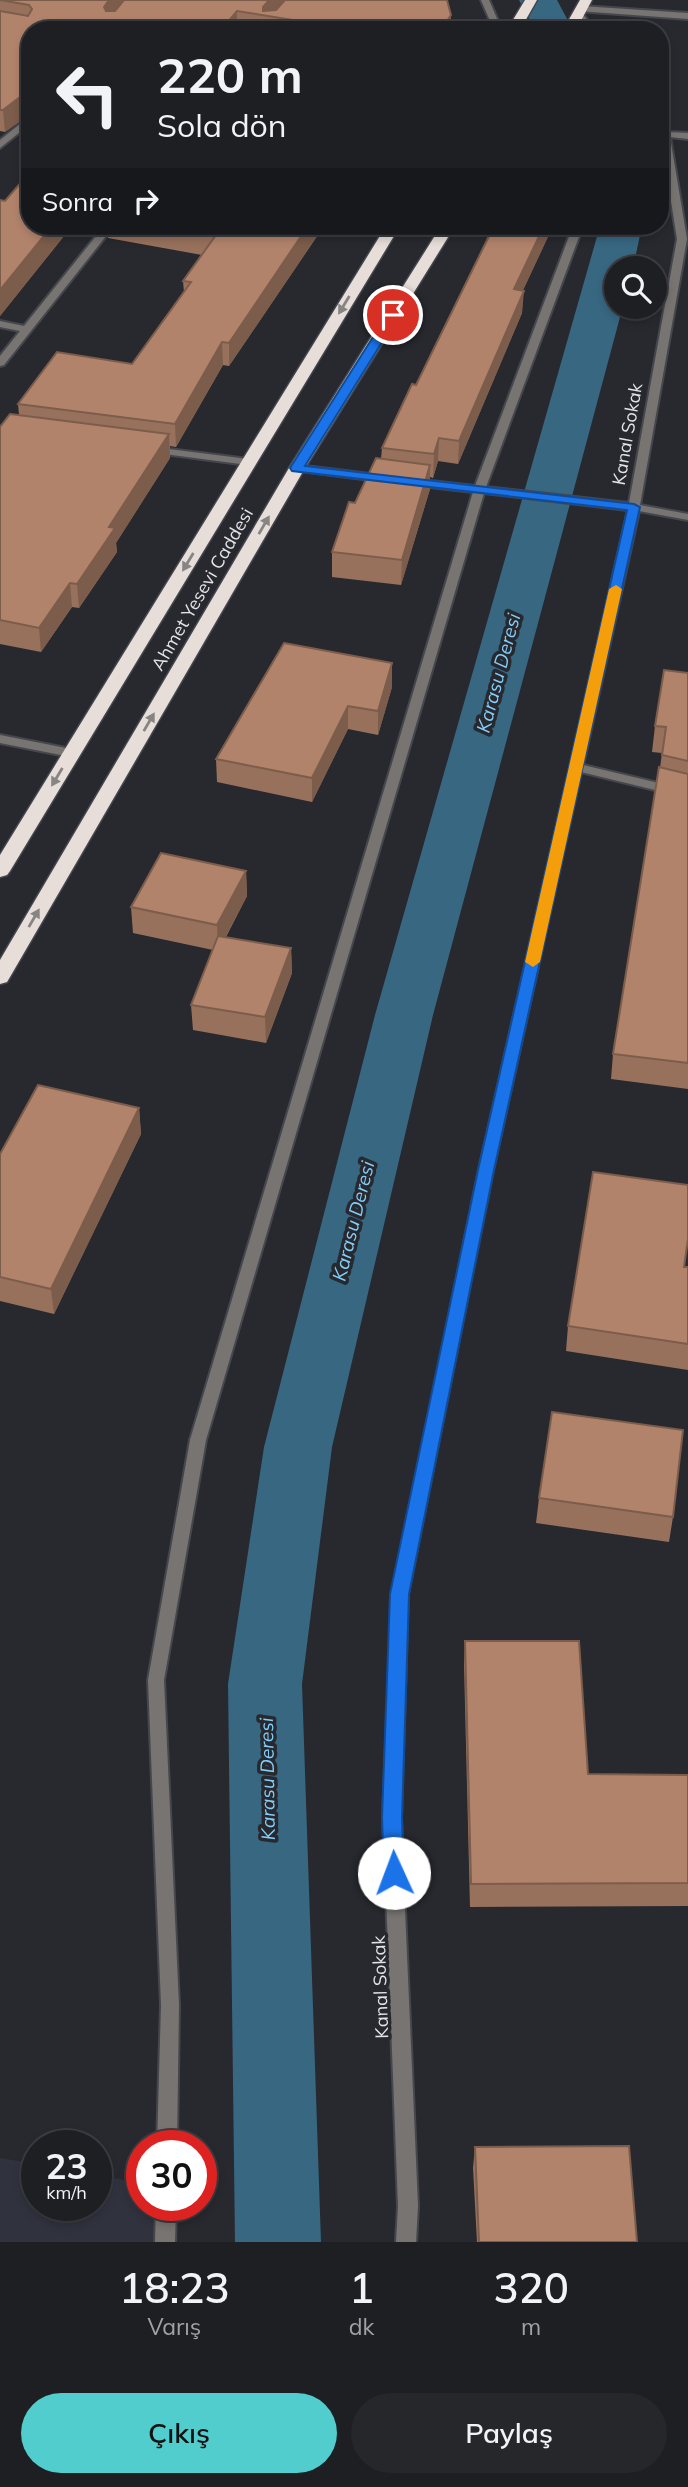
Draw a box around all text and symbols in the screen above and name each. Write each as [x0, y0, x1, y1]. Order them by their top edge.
text: 220 m [157, 44, 303, 105]
icon: left [42, 49, 133, 140]
text: Sola dön [157, 105, 287, 145]
icon: right [127, 182, 165, 220]
text: Sonra [42, 185, 113, 218]
map controls [604, 256, 667, 319]
button: search [604, 256, 667, 319]
pin [363, 285, 423, 345]
one-way arrow [338, 295, 351, 314]
icon: arrive [374, 296, 412, 334]
street label: Kanal Sokak [607, 380, 647, 487]
street label: Ahmet Yesevi Caddesi [146, 503, 258, 675]
one-way arrow [257, 516, 270, 535]
one-way arrow [182, 552, 194, 571]
water label: Karasu Deresi [471, 610, 526, 735]
one-way arrow [143, 712, 155, 731]
one-way arrow [51, 768, 63, 787]
one-way arrow [28, 909, 41, 928]
water label: Karasu Deresi [327, 1158, 380, 1283]
water label: Karasu Deresi [254, 1717, 280, 1840]
position arrow [357, 1836, 431, 1910]
street label: Kanal Sokak [367, 1934, 393, 2039]
speed limit sign: 30 [126, 2130, 217, 2221]
text: 23 [45, 2144, 88, 2188]
text: km/h [46, 2181, 87, 2204]
text: 18:23 [119, 2261, 230, 2314]
text: 1 [349, 2261, 374, 2314]
text: 320 [493, 2261, 569, 2314]
text: Varış [147, 2312, 201, 2341]
text: dk [349, 2312, 374, 2341]
text: m [521, 2312, 541, 2341]
button: Çıkış [21, 2393, 337, 2473]
button: Paylaş [351, 2393, 667, 2473]

